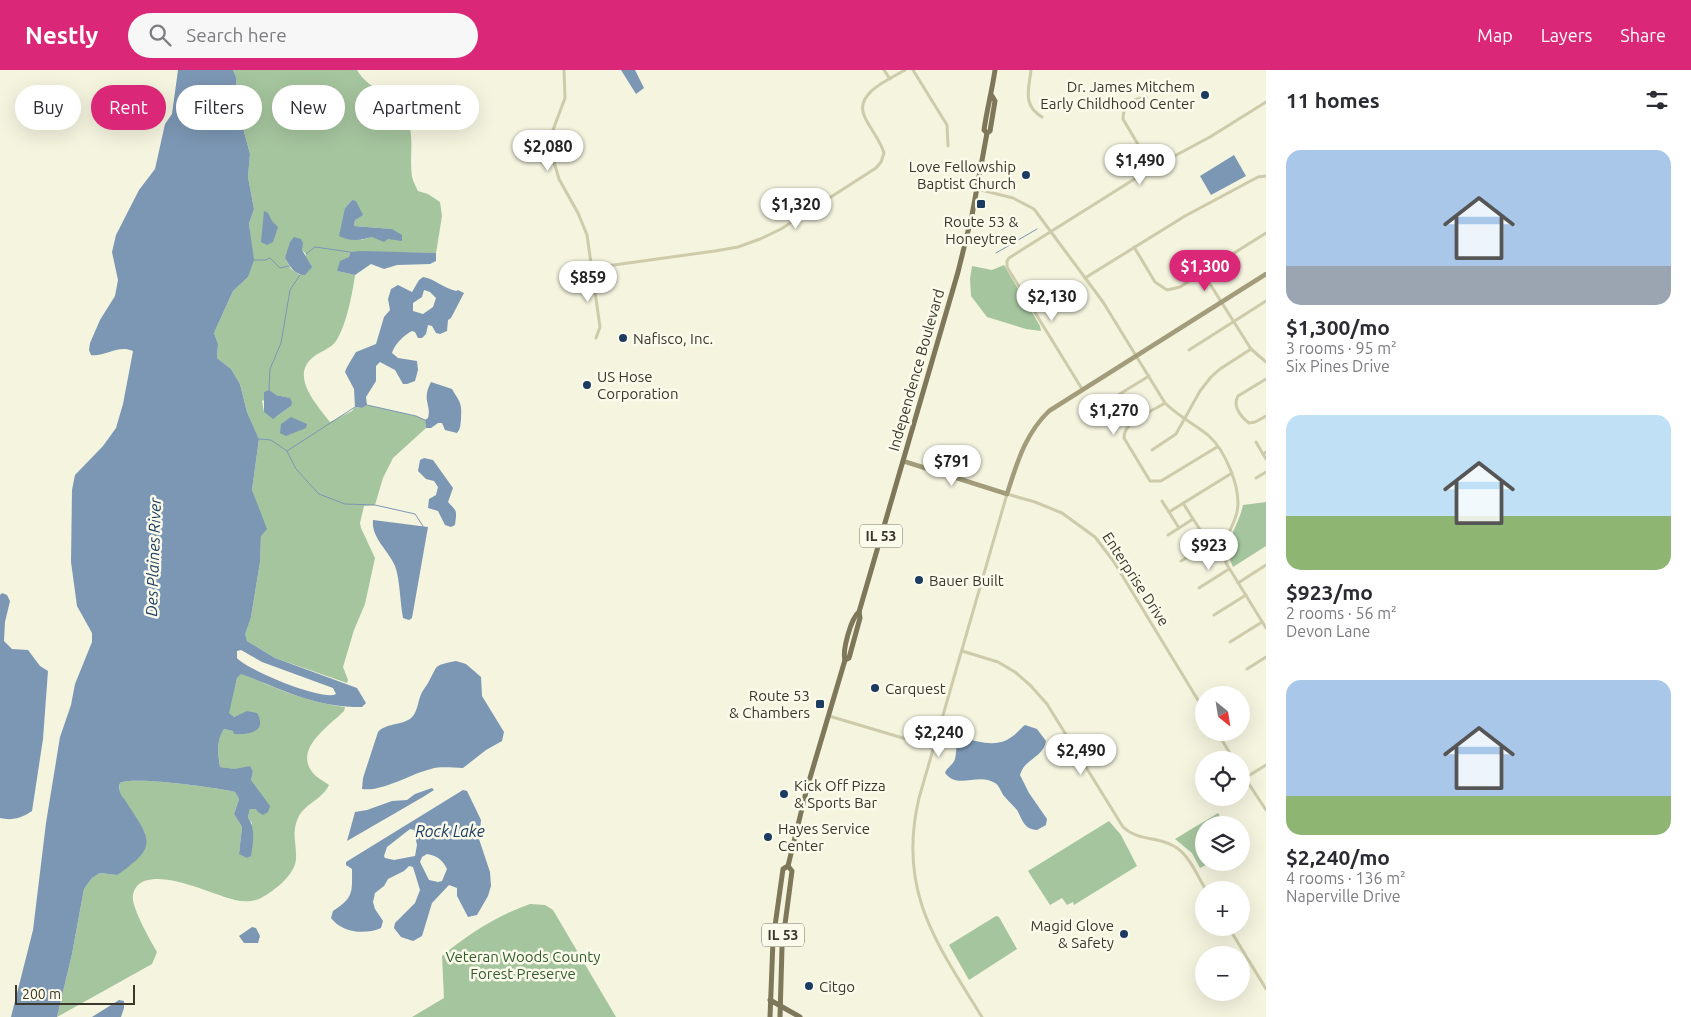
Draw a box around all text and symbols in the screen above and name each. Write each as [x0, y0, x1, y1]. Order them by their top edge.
search box [128, 13, 478, 58]
icon: search [146, 21, 174, 49]
text: Nestly [25, 22, 98, 49]
text: Search here [186, 24, 287, 46]
text: Map [1477, 25, 1513, 45]
text: Layers [1541, 25, 1592, 45]
text: Share [1620, 25, 1666, 45]
place label: Dr. James Mitchem Early Childhood Center [1040, 78, 1195, 112]
chip: Buy [15, 85, 81, 130]
chip: Rent [91, 85, 166, 130]
chip: Filters [176, 85, 262, 130]
chip: New [272, 85, 345, 130]
chip: Apartment [355, 85, 479, 130]
icon: filters [1643, 86, 1671, 114]
text: 11 homes [1286, 88, 1380, 112]
marker: Dr. James Mitchem Early Childhood Center [1199, 89, 1211, 101]
pin: $2,080 [507, 129, 589, 172]
text: $2,080 [523, 137, 573, 155]
pin: $1,490 [1099, 144, 1181, 186]
text: $1,490 [1115, 151, 1165, 169]
place label: Love Fellowship Baptist Church [909, 158, 1016, 192]
marker: Love Fellowship Baptist Church [1020, 169, 1032, 181]
icon: home [1434, 183, 1524, 273]
pin: $1,320 [755, 188, 837, 230]
text: $1,320 [771, 195, 821, 213]
marker: Route 53 & Honeytree [975, 198, 987, 210]
place label: Route 53 & Honeytree [944, 213, 1018, 247]
pin: $1,300 [1164, 250, 1246, 292]
text: $1,300 [1180, 257, 1230, 275]
pin: $859 [558, 260, 618, 303]
text: $859 [570, 268, 606, 286]
pin: $2,130 [1011, 280, 1093, 322]
street label: Independence Boulevard [885, 287, 947, 453]
text: $2,130 [1027, 287, 1077, 305]
text: $1,300/mo [1286, 315, 1390, 339]
place label: Nafisco, Inc. [633, 330, 713, 347]
marker: Nafisco, Inc. [617, 332, 629, 344]
text: 3 rooms · 95 m² [1286, 339, 1397, 357]
text: Six Pines Drive [1286, 357, 1390, 375]
place label: US Hose Corporation [597, 368, 678, 402]
marker: US Hose Corporation [581, 379, 593, 391]
pin: $1,270 [1073, 394, 1155, 436]
text: $1,270 [1089, 401, 1139, 419]
pin: $791 [922, 444, 982, 487]
icon: home [1434, 448, 1524, 538]
text: $791 [934, 452, 970, 470]
water label: Des Plaines River [142, 496, 164, 617]
road number: IL 53 [860, 524, 902, 548]
pin: $923 [1179, 528, 1239, 571]
street label: Enterprise Drive [1099, 529, 1173, 629]
text: $923 [1191, 536, 1227, 554]
place label: Bauer Built [929, 572, 1004, 589]
marker: Bauer Built [913, 574, 925, 586]
text: $923/mo [1286, 580, 1373, 604]
text: 2 rooms · 56 m² [1286, 604, 1397, 622]
text: Devon Lane [1286, 622, 1370, 640]
place label: Carquest [885, 680, 946, 697]
marker: Carquest [869, 682, 881, 694]
north arrow [1195, 686, 1250, 741]
map controls [1195, 686, 1250, 1001]
place label: Route 53 & Chambers [729, 687, 810, 721]
marker: Route 53 & Chambers [814, 698, 826, 710]
icon: home [1434, 713, 1524, 803]
pin: $2,240 [898, 716, 980, 758]
text: $2,240 [914, 723, 964, 741]
pin: $2,490 [1040, 734, 1122, 776]
text: $2,490 [1056, 741, 1106, 759]
button: locate [1195, 751, 1250, 806]
place label: Kick Off Pizza & Sports Bar [794, 777, 886, 811]
marker: Kick Off Pizza & Sports Bar [778, 788, 790, 800]
button: layers [1195, 816, 1250, 871]
place label: Hayes Service Center [778, 820, 870, 854]
water label: Rock Lake [415, 822, 485, 840]
marker: Hayes Service Center [762, 831, 774, 843]
text: $2,240/mo [1286, 845, 1390, 869]
text: 4 rooms · 136 m² [1286, 869, 1406, 887]
button: + [1195, 881, 1250, 936]
text: Naperville Drive [1286, 887, 1401, 905]
place label: Magid Glove & Safety [1031, 917, 1114, 951]
road number: IL 53 [762, 924, 804, 946]
marker: Magid Glove & Safety [1118, 928, 1130, 940]
button: − [1195, 946, 1250, 1001]
park label: Veteran Woods County Forest Preserve [446, 948, 600, 982]
place label: Citgo [819, 978, 855, 995]
marker: Citgo [803, 980, 815, 992]
scale bar [15, 982, 135, 1005]
text: 200 m [22, 986, 61, 1002]

